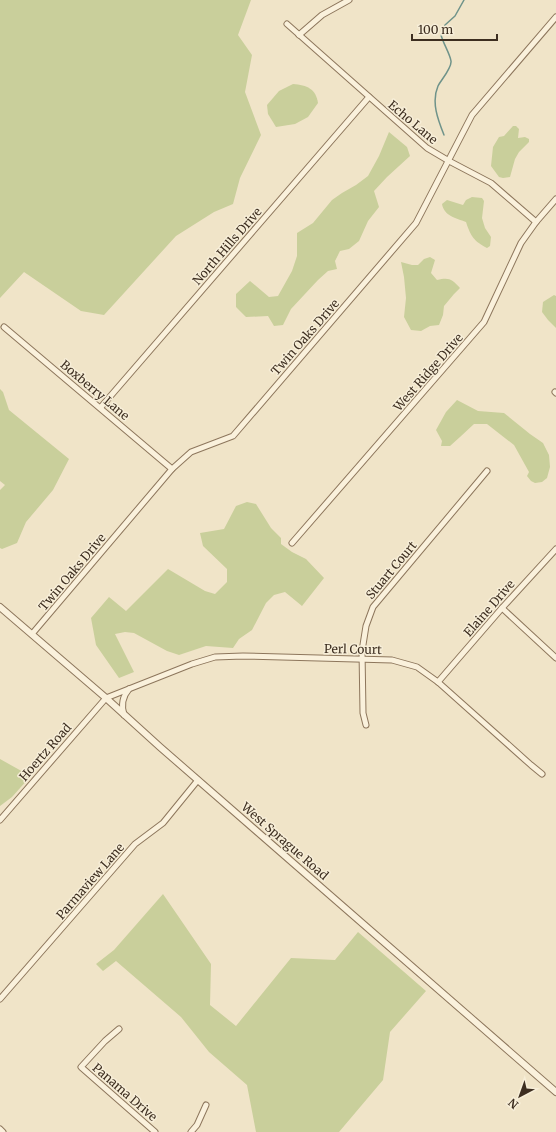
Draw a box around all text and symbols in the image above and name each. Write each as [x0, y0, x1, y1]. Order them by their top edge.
scale bar [412, 16, 497, 42]
text: 100 m [418, 22, 453, 37]
street label: Echo Lane [385, 97, 441, 147]
street label: North Hills Drive [189, 204, 265, 288]
street label: Twin Oaks Drive [268, 296, 342, 378]
street label: West Ridge Drive [390, 330, 466, 415]
street label: Boxberry Lane [58, 357, 132, 423]
street label: Twin Oaks Drive [35, 530, 109, 614]
street label: Stuart Court [362, 538, 420, 602]
street label: Elaine Drive [460, 577, 518, 639]
street label: Perl Court [324, 641, 382, 657]
street label: Hoertz Road [16, 720, 74, 784]
street label: West Sprague Road [238, 799, 332, 883]
street label: Parmaview Lane [53, 840, 127, 922]
street label: Panama Drive [90, 1060, 160, 1124]
north arrow [500, 1076, 540, 1116]
text: N [505, 1095, 521, 1112]

